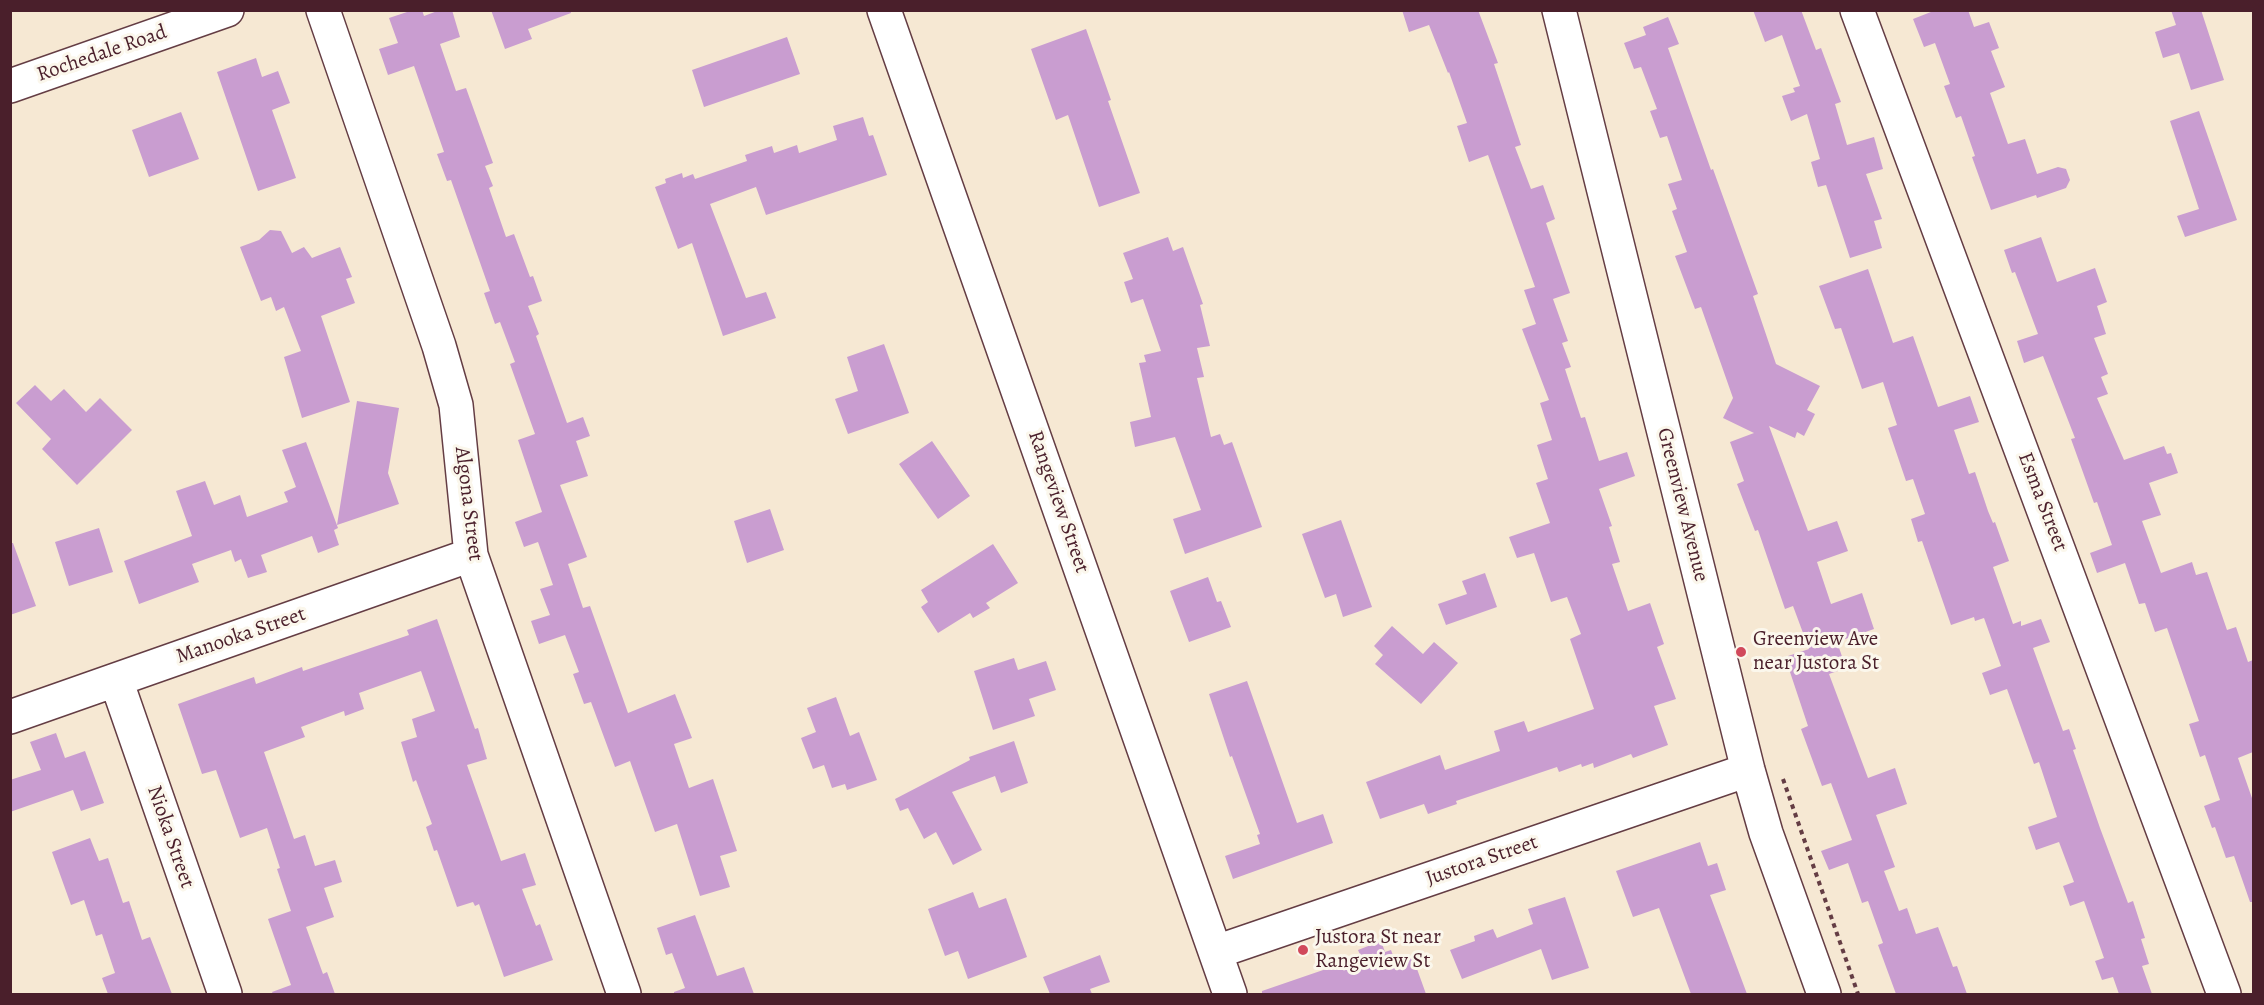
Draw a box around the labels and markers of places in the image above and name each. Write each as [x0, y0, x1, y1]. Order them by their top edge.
place label: Greenview Ave near Justora St [1753, 627, 1879, 677]
marker: Greenview Ave near Justora St [1734, 645, 1748, 659]
place label: Justora St near Rangeview St [1315, 925, 1441, 975]
marker: Justora St near Rangeview St [1296, 943, 1310, 957]

